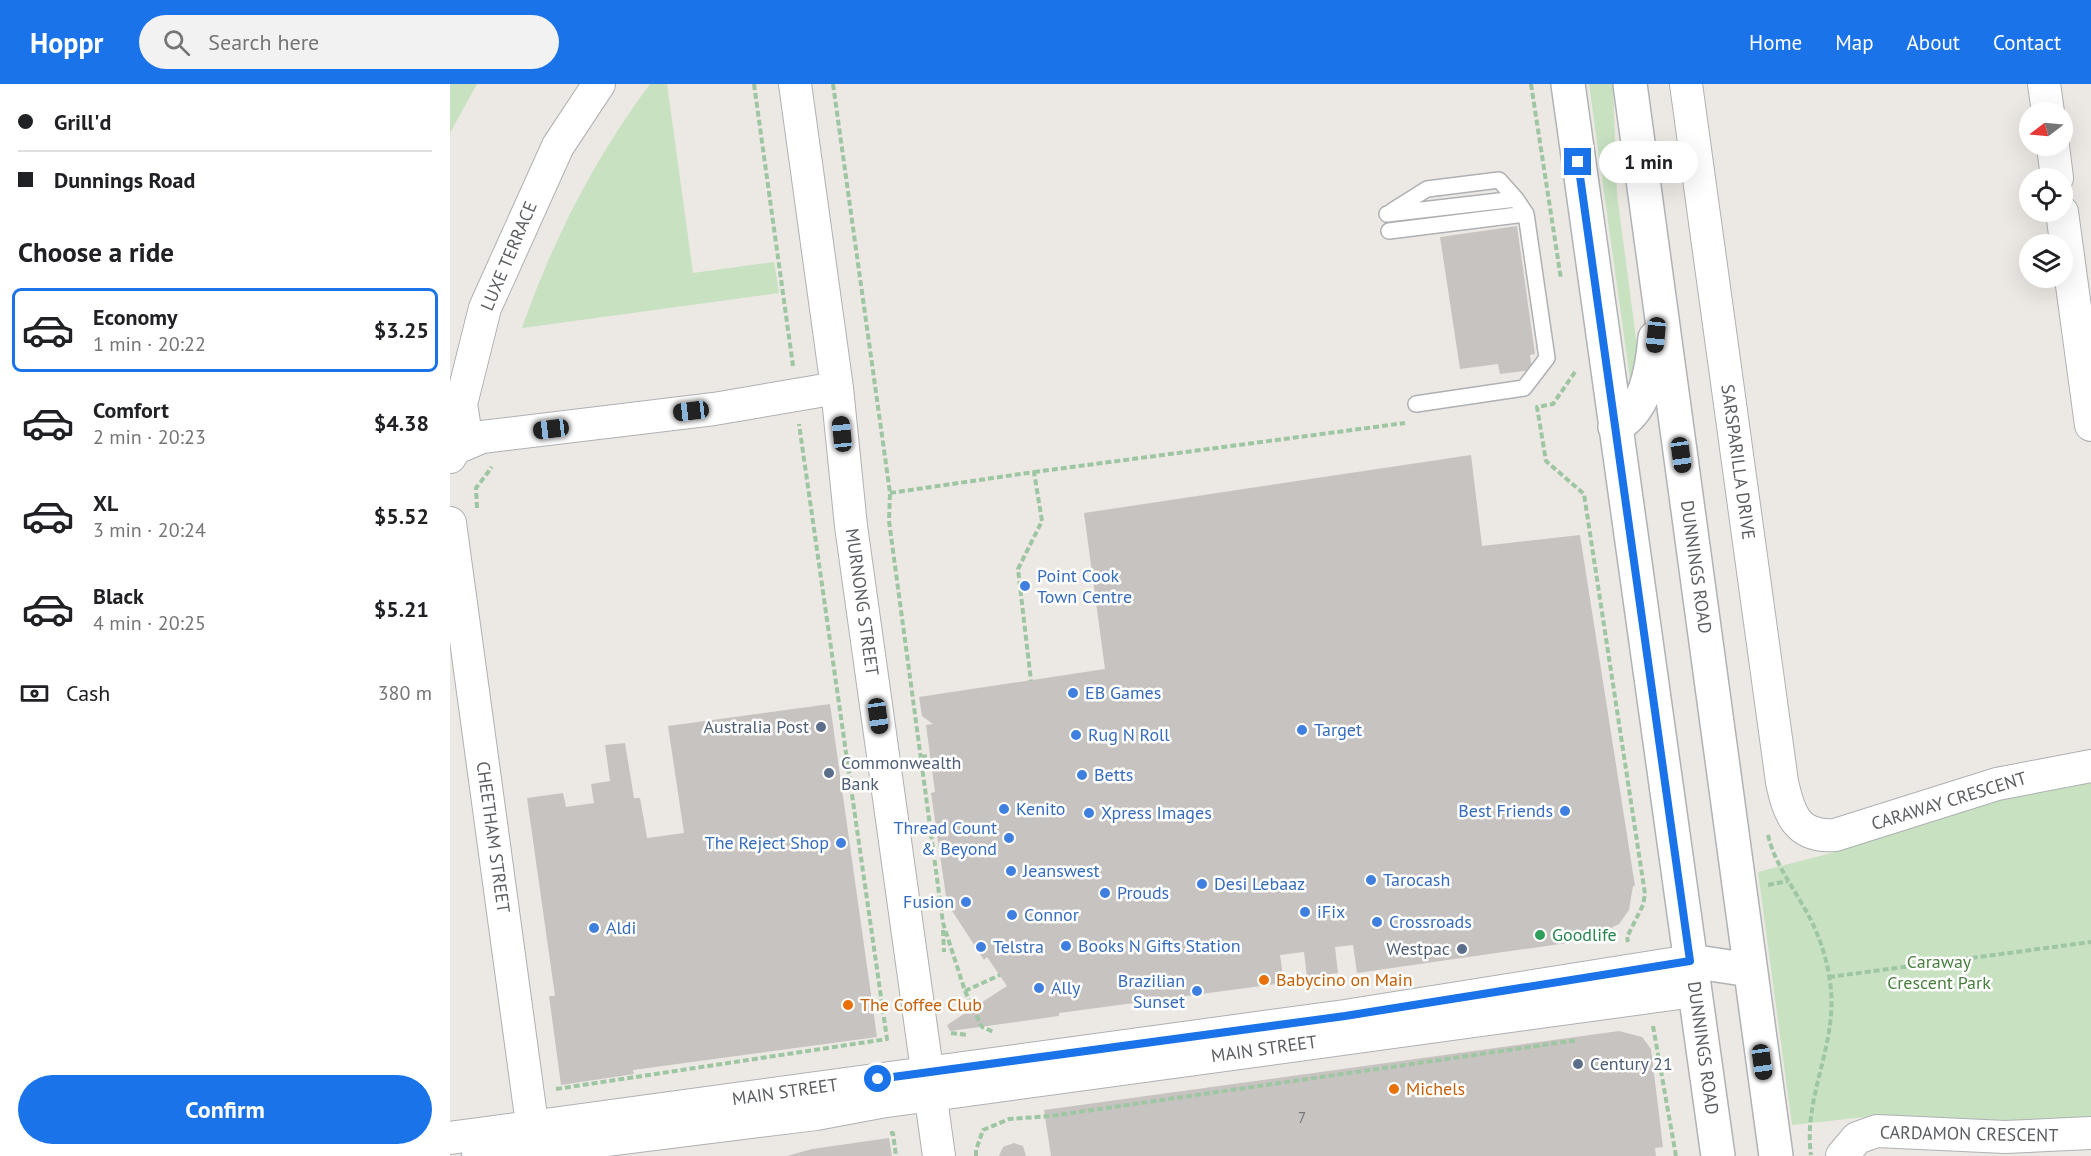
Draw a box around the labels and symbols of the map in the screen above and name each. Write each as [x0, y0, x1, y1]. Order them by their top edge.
north arrow [2019, 102, 2073, 156]
callout: 1 min [1599, 141, 1698, 183]
route end [1564, 148, 1591, 175]
street label: LUXE TERRACE [475, 198, 542, 314]
car [1645, 316, 1667, 354]
street label: SARSPARILLA DRIVE [1716, 383, 1761, 541]
car [672, 400, 710, 422]
car [831, 415, 853, 453]
car [532, 418, 570, 440]
car [1670, 436, 1692, 474]
street label: DUNNINGS ROAD [1676, 499, 1717, 635]
street label: MURNONG STREET [841, 527, 884, 677]
place label: Point Cook Town Centre [1037, 564, 1132, 608]
marker: Point Cook Town Centre [1018, 579, 1032, 593]
place label: EB Games [1085, 681, 1161, 704]
marker: EB Games [1066, 686, 1080, 700]
car [867, 697, 889, 735]
place label: Australia Post [703, 715, 809, 738]
place label: Target [1314, 718, 1362, 741]
marker: Australia Post [814, 720, 828, 734]
place label: Rug N Roll [1088, 723, 1170, 746]
marker: Target [1295, 723, 1309, 737]
marker: Rug N Roll [1069, 728, 1083, 742]
place label: Commonwealth Bank [841, 751, 961, 795]
street label: CHEETHAM STREET [471, 760, 516, 914]
place label: Betts [1094, 763, 1133, 786]
marker: Commonwealth Bank [822, 766, 836, 780]
street label: CARAWAY CRESCENT [1869, 766, 2029, 835]
marker: Betts [1075, 768, 1089, 782]
place label: Kenito [1016, 797, 1065, 820]
place label: Best Friends [1458, 799, 1553, 822]
place label: Xpress Images [1101, 801, 1212, 824]
marker: Kenito [997, 802, 1011, 816]
marker: Best Friends [1558, 804, 1572, 818]
marker: Xpress Images [1082, 806, 1096, 820]
place label: Thread Count & Beyond [894, 816, 997, 860]
place label: The Reject Shop [705, 831, 829, 854]
marker: Thread Count & Beyond [1002, 831, 1016, 845]
marker: The Reject Shop [834, 836, 848, 850]
place label: Jeanswest [1022, 859, 1100, 882]
marker: Jeanswest [1004, 864, 1018, 878]
place label: Tarocash [1383, 868, 1450, 891]
place label: Desi Lebaaz [1214, 872, 1305, 895]
marker: Tarocash [1364, 873, 1378, 887]
marker: Desi Lebaaz [1195, 877, 1209, 891]
place label: Prouds [1117, 881, 1169, 904]
marker: Prouds [1098, 886, 1112, 900]
place label: Fusion [903, 890, 954, 913]
marker: Fusion [959, 895, 973, 909]
place label: iFix [1317, 900, 1345, 923]
place label: Connor [1024, 903, 1079, 926]
marker: iFix [1298, 905, 1312, 919]
marker: Connor [1005, 908, 1019, 922]
place label: Crossroads [1389, 910, 1472, 933]
marker: Crossroads [1370, 915, 1384, 929]
place label: Aldi [606, 916, 636, 939]
marker: Aldi [587, 921, 601, 935]
place label: Goodlife [1552, 923, 1617, 946]
marker: Goodlife [1533, 928, 1547, 942]
place label: Books N Gifts Station [1078, 934, 1241, 957]
place label: Telstra [993, 935, 1044, 958]
place label: Westpac [1386, 937, 1450, 960]
marker: Books N Gifts Station [1059, 939, 1073, 953]
marker: Telstra [974, 940, 988, 954]
marker: Westpac [1455, 942, 1469, 956]
park label: Caraway Crescent Park [1887, 950, 1991, 994]
place label: Babycino on Main [1276, 968, 1413, 991]
place label: Brazilian Sunset [1118, 969, 1185, 1013]
marker: Babycino on Main [1257, 973, 1271, 987]
place label: Ally [1051, 976, 1081, 999]
street label: DUNNINGS ROAD [1683, 980, 1724, 1116]
marker: Ally [1032, 981, 1046, 995]
marker: Brazilian Sunset [1190, 984, 1204, 998]
place label: The Coffee Club [860, 993, 982, 1016]
marker: The Coffee Club [841, 998, 855, 1012]
street label: MAIN STREET [1210, 1030, 1318, 1067]
car [1751, 1043, 1773, 1081]
place label: Century 21 [1590, 1052, 1673, 1075]
marker: Century 21 [1571, 1057, 1585, 1071]
route start [864, 1065, 891, 1092]
street label: MAIN STREET [731, 1073, 839, 1110]
place label: Michels [1406, 1077, 1465, 1100]
marker: Michels [1387, 1082, 1401, 1096]
house number: 7 [1298, 1108, 1306, 1127]
street label: CARDAMON CRESCENT [1880, 1120, 2058, 1147]

